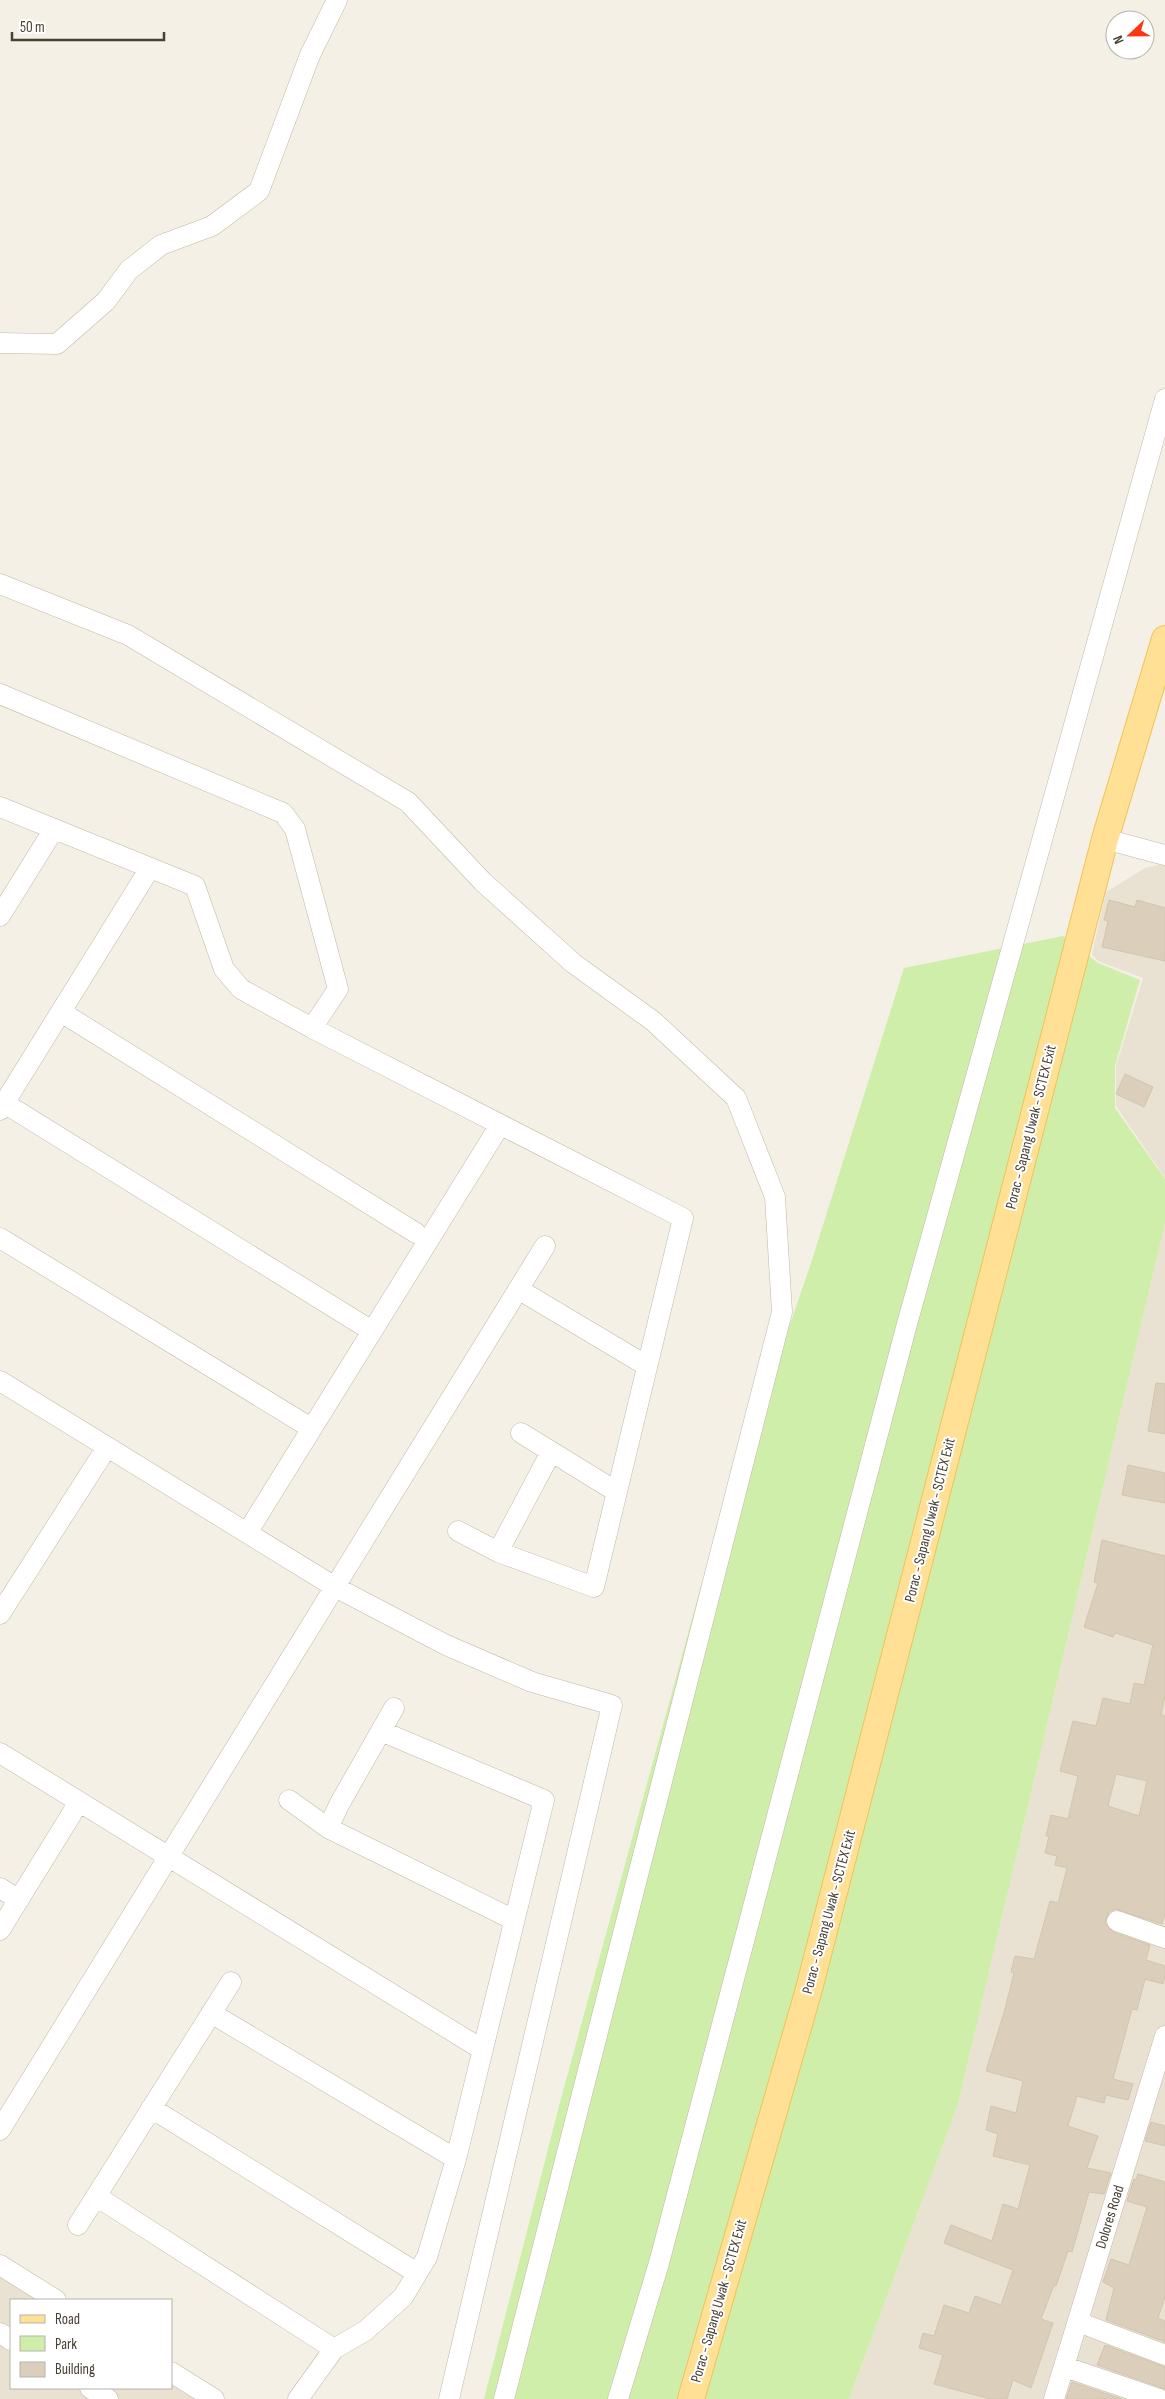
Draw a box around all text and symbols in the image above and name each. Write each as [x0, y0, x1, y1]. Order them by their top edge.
scale bar [12, 10, 165, 42]
north arrow [1105, 10, 1155, 60]
text: 50 m [20, 18, 45, 37]
text: N [1109, 33, 1128, 46]
street label: Porac - Sapang Uwak - SCTEX Exit [1001, 1042, 1061, 1211]
street label: Porac - Sapang Uwak - SCTEX Exit [900, 1435, 960, 1604]
street label: Porac - Sapang Uwak - SCTEX Exit [798, 1828, 860, 1996]
street label: Dolores Road [1091, 2183, 1129, 2251]
street label: Porac - Sapang Uwak - SCTEX Exit [687, 2217, 752, 2385]
legend [10, 2299, 172, 2389]
text: Road [55, 2310, 80, 2329]
text: Park [55, 2335, 77, 2354]
text: Building [55, 2360, 95, 2379]

